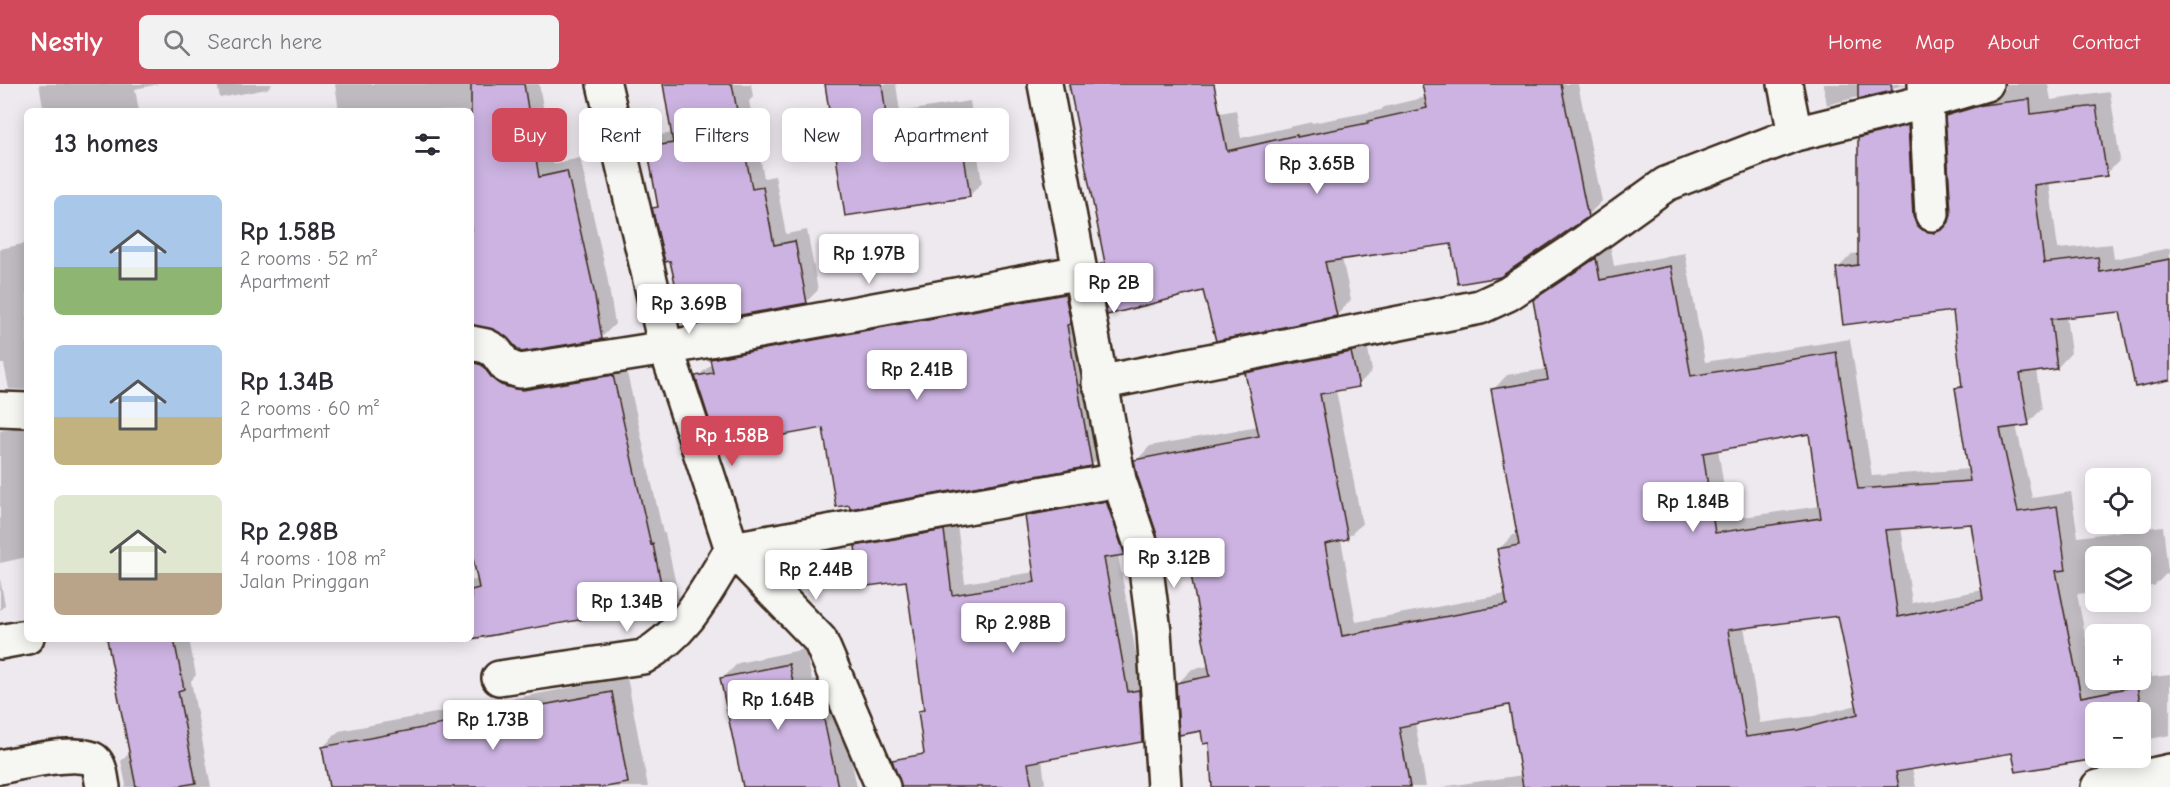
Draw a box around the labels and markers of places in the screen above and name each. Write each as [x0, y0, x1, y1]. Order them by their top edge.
pin: Rp 3.65B [1255, 144, 1379, 195]
pin: Rp 1.97B [807, 234, 931, 285]
pin: Rp 2B [1072, 263, 1156, 314]
pin: Rp 3.69B [627, 284, 751, 335]
pin: Rp 2.41B [855, 350, 979, 401]
pin: Rp 1.58B [670, 416, 794, 467]
pin: Rp 1.84B [1631, 482, 1755, 533]
pin: Rp 3.12B [1112, 538, 1236, 589]
pin: Rp 2.44B [754, 550, 878, 601]
pin: Rp 1.34B [565, 582, 689, 633]
pin: Rp 2.98B [951, 603, 1075, 654]
pin: Rp 1.64B [716, 680, 840, 731]
pin: Rp 1.73B [431, 700, 555, 751]

